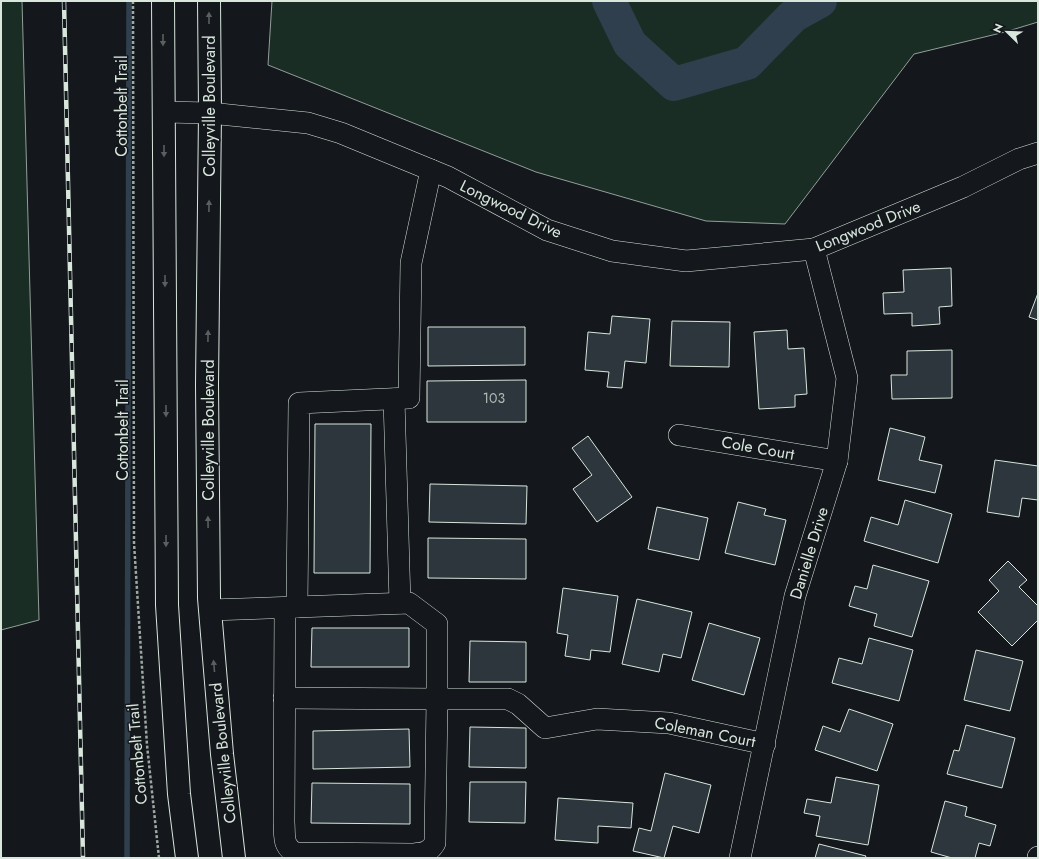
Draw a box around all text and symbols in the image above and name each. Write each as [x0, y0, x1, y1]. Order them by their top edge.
one-way arrow [206, 11, 212, 24]
north arrow [987, 12, 1027, 52]
text: N [989, 21, 1007, 35]
one-way arrow [160, 34, 166, 47]
street label: Colleyville Boulevard [198, 35, 221, 177]
street label: Cottonbelt Trail [110, 55, 133, 157]
one-way arrow [161, 145, 167, 158]
street label: Longwood Drive [456, 174, 566, 244]
street label: Longwood Drive [812, 195, 924, 257]
one-way arrow [206, 199, 212, 212]
one-way arrow [162, 275, 168, 288]
one-way arrow [205, 329, 211, 342]
street label: Colleyville Boulevard [197, 359, 220, 501]
street label: Cottonbelt Trail [111, 379, 134, 481]
house number: 103 [483, 388, 506, 408]
one-way arrow [162, 405, 169, 417]
street label: Cole Court [720, 430, 797, 466]
street label: Danielle Drive [784, 504, 834, 602]
one-way arrow [205, 515, 211, 528]
one-way arrow [163, 535, 169, 548]
one-way arrow [211, 660, 218, 672]
street label: Colleyville Boulevard [204, 682, 242, 824]
street label: Cottonbelt Trail [121, 702, 153, 806]
street label: Coleman Court [653, 711, 758, 753]

